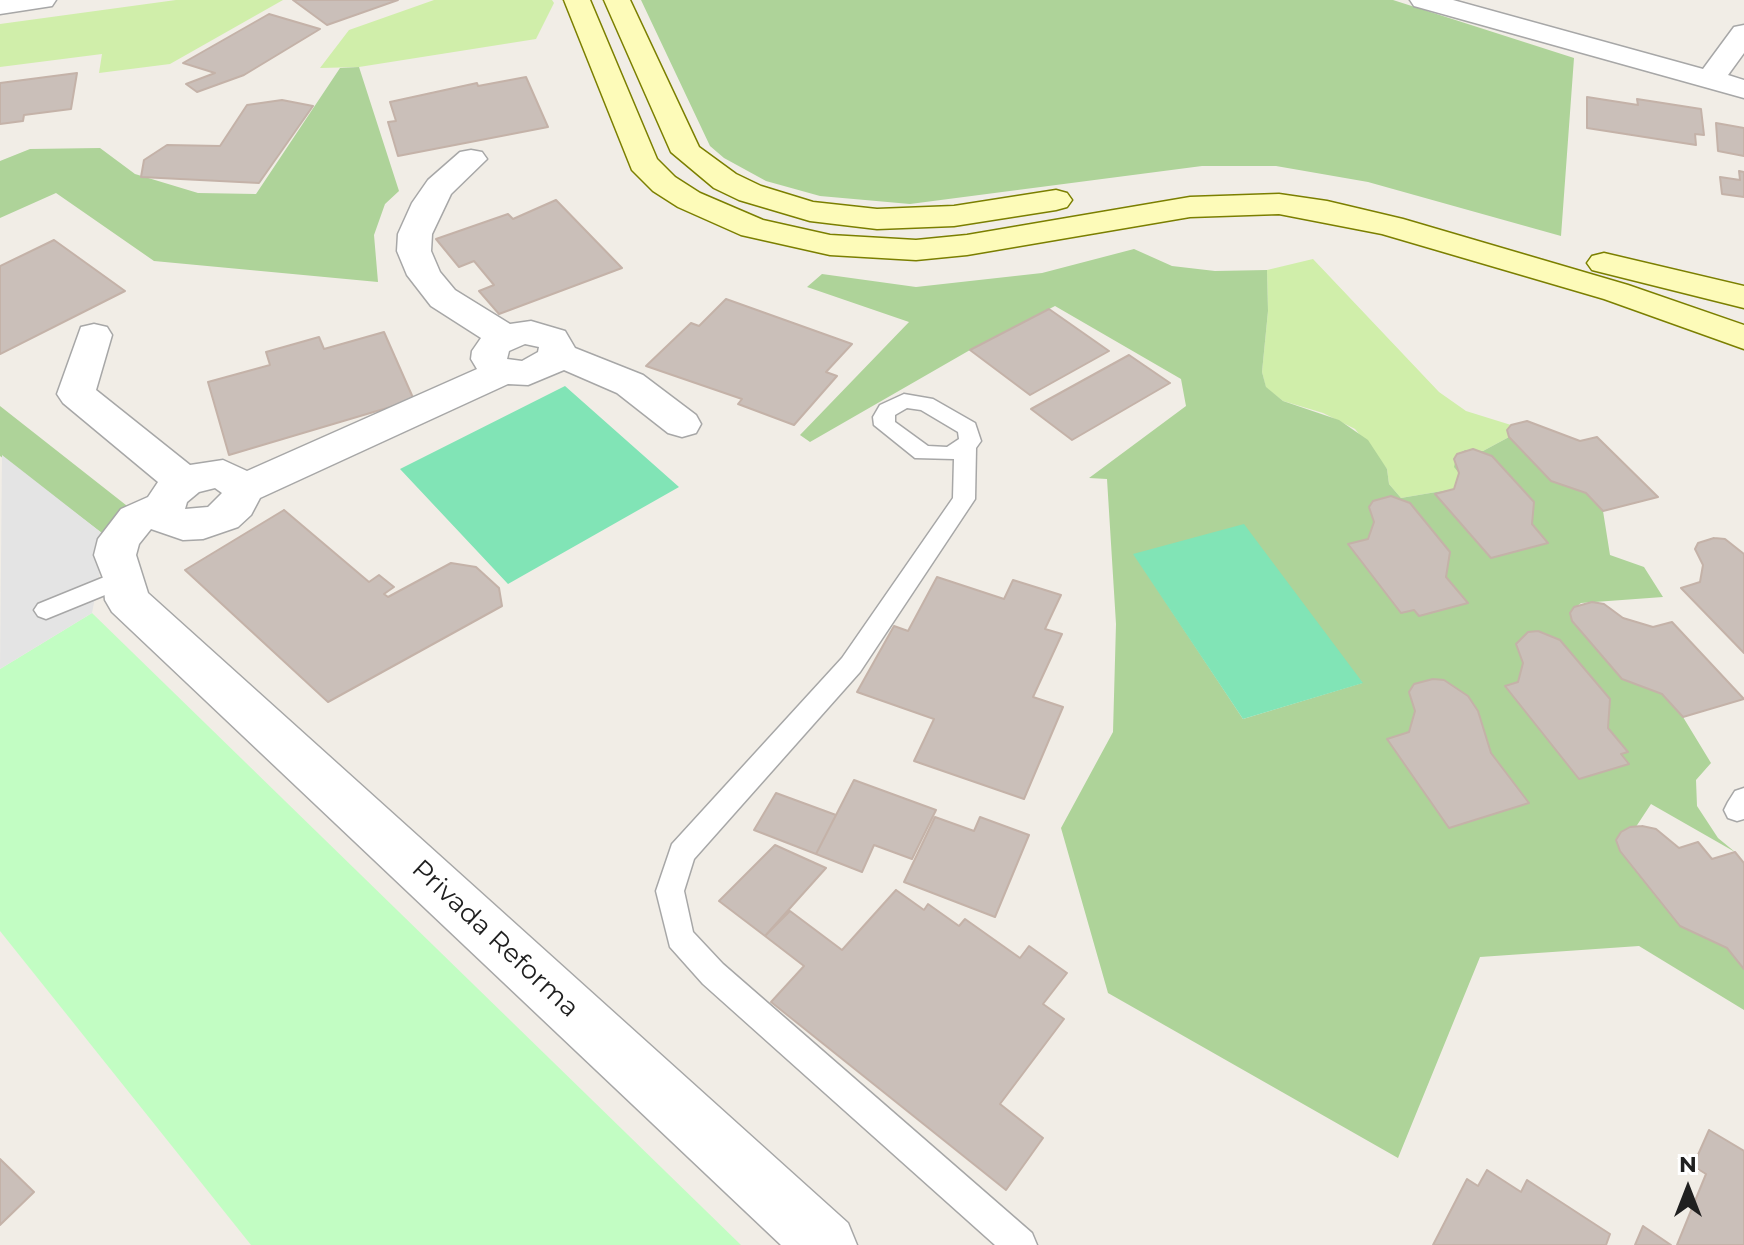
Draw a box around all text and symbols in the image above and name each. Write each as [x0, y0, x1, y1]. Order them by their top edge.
street label: Privada Reforma [405, 854, 585, 1024]
north arrow [1648, 1149, 1728, 1229]
text: N [1679, 1151, 1697, 1178]

